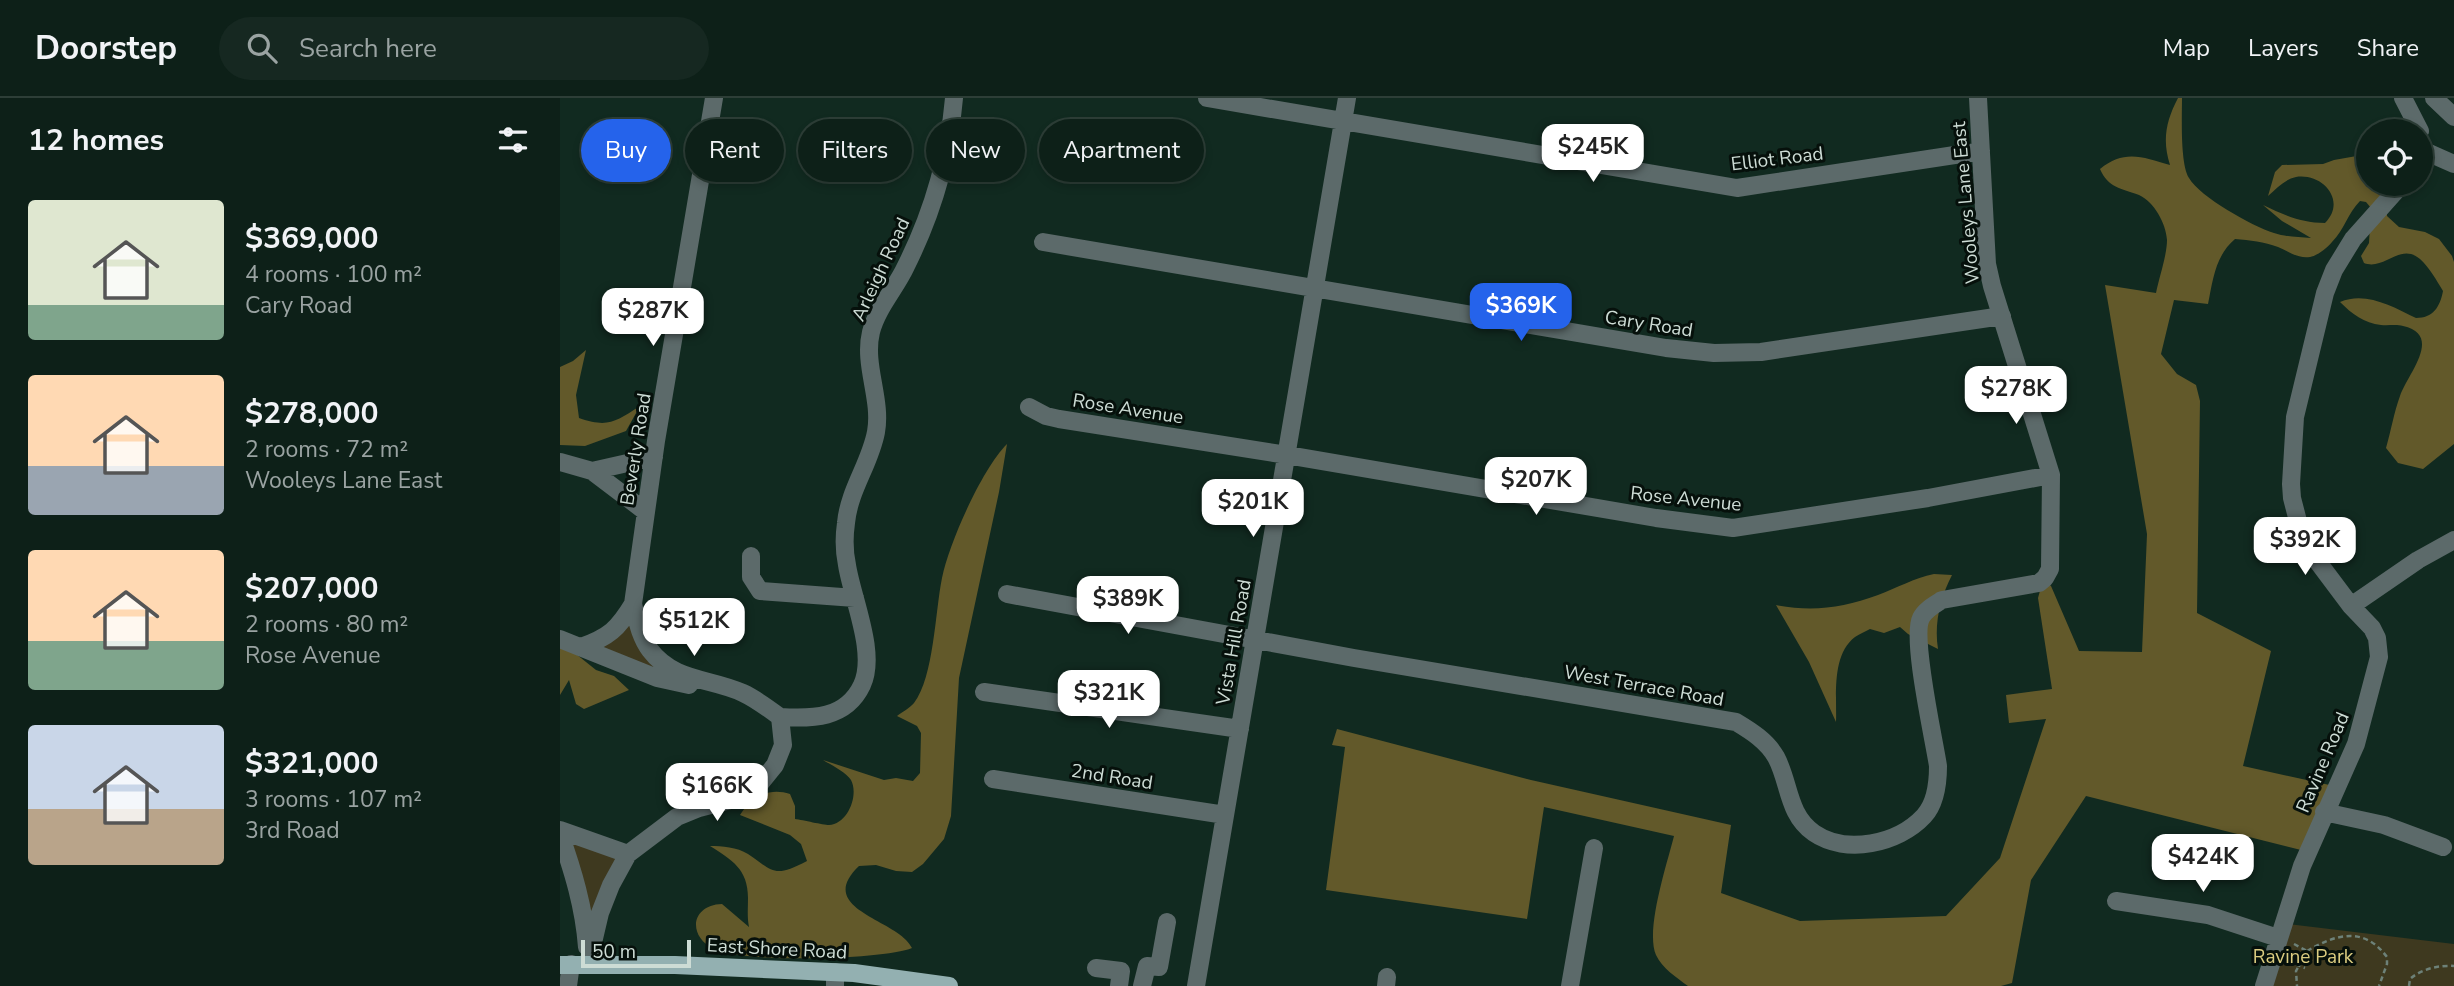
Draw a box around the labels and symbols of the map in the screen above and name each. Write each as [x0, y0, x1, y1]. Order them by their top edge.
street label: Wooleys Lane East [1946, 120, 1986, 285]
pin: $245K [1544, 125, 1642, 184]
street label: Elliot Road [1729, 140, 1825, 178]
street label: Arleigh Road [846, 213, 916, 326]
pin: $369K [1472, 284, 1570, 343]
pin: $287K [604, 288, 702, 348]
street label: Cary Road [1603, 304, 1695, 344]
pin: $278K [1967, 366, 2065, 426]
street label: Rose Avenue [1071, 387, 1185, 431]
street label: Beverly Road [614, 391, 658, 507]
pin: $207K [1487, 458, 1585, 517]
pin: $201K [1204, 480, 1302, 539]
street label: Rose Avenue [1629, 480, 1743, 518]
pin: $392K [2256, 518, 2354, 577]
pin: $389K [1079, 576, 1177, 636]
street label: Vista Hill Road [1210, 577, 1258, 708]
pin: $512K [645, 598, 743, 658]
street label: West Terrace Road [1562, 659, 1726, 713]
pin: $321K [1060, 670, 1158, 730]
street label: Ravine Road [2290, 708, 2356, 817]
street label: 2nd Road [1069, 758, 1155, 796]
pin: $166K [668, 764, 766, 823]
pin: $424K [2154, 834, 2252, 894]
street label: East Shore Road [706, 932, 848, 966]
scale bar [581, 937, 691, 969]
park label: Ravine Park [2253, 944, 2354, 970]

